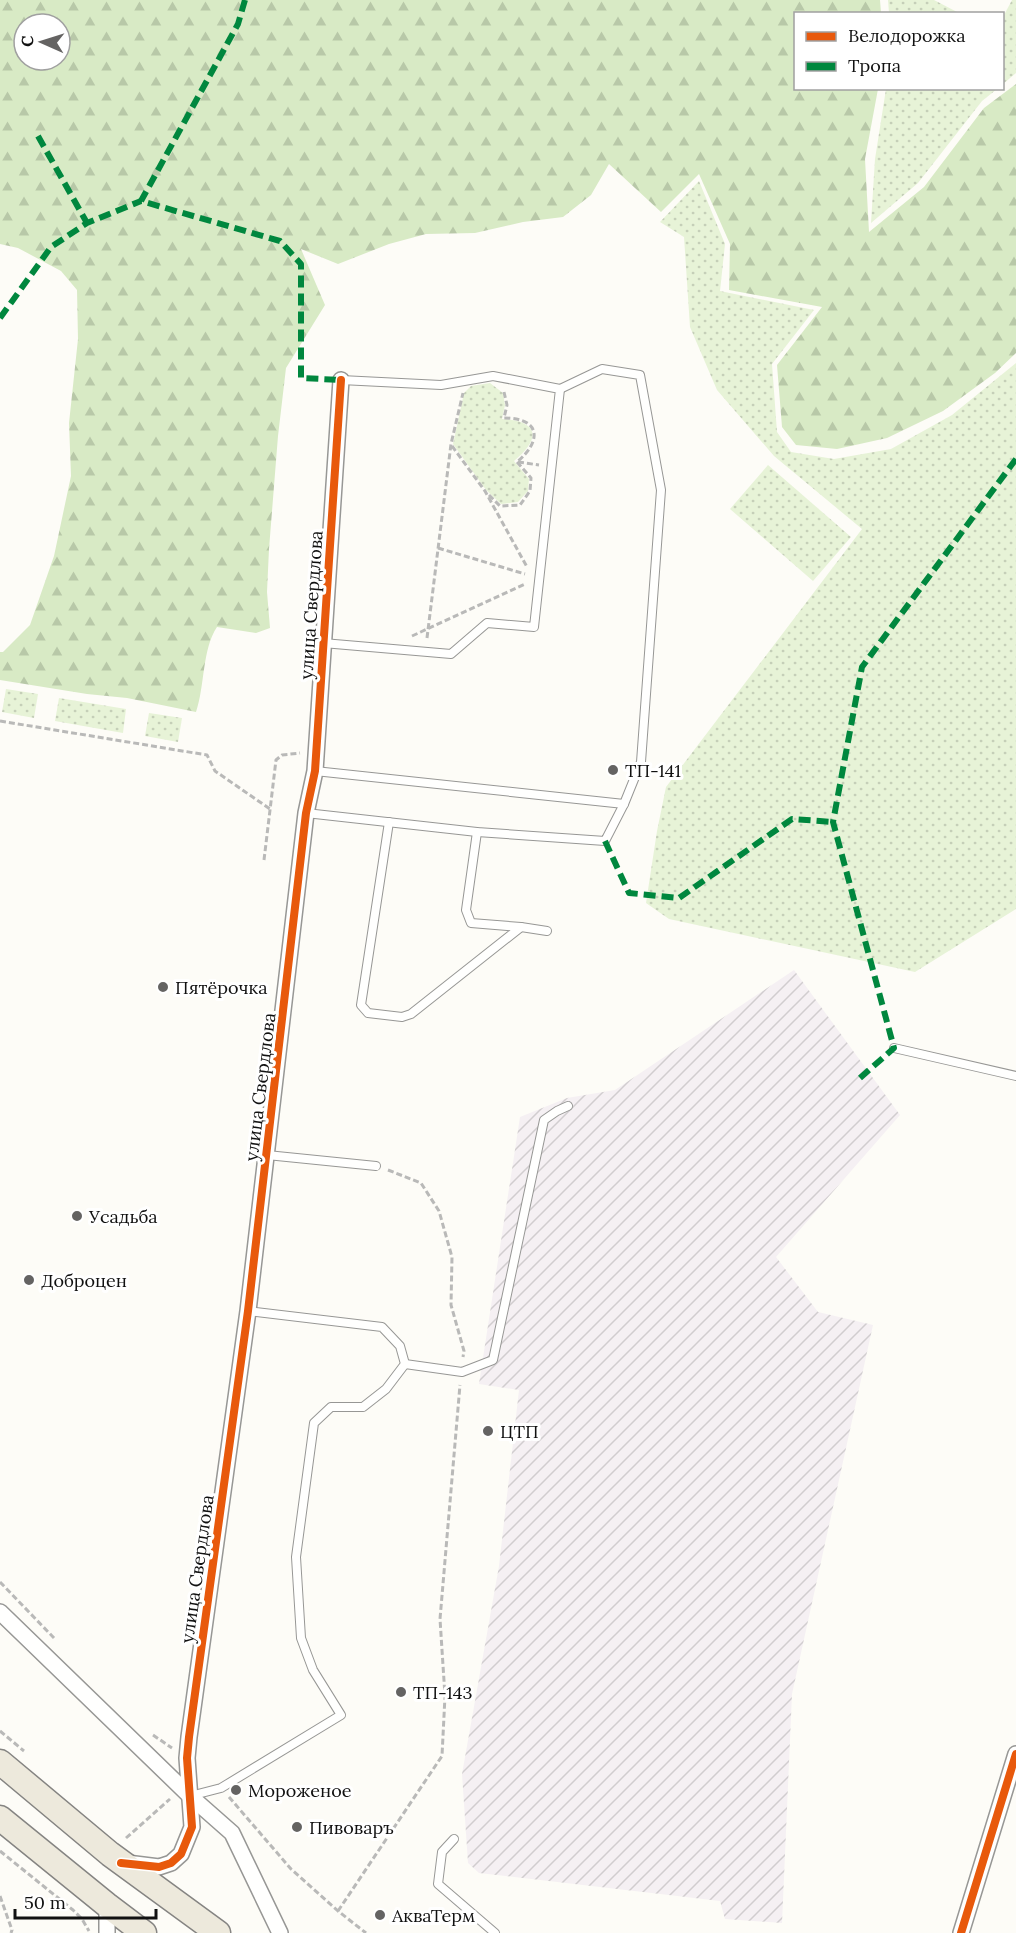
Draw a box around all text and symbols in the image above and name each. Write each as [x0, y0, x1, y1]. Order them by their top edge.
north arrow [12, 12, 72, 72]
legend [794, 12, 1004, 90]
text: Велодорожка [848, 24, 966, 47]
text: С [17, 35, 37, 47]
text: Тропа [848, 54, 901, 77]
street label: улица Свердлова [294, 530, 328, 680]
place label: ТП-141 [625, 759, 681, 782]
marker: ТП-141 [606, 763, 620, 777]
place label: Пятёрочка [175, 976, 267, 999]
marker: Пятёрочка [156, 980, 170, 994]
street label: улица Свердлова [239, 1011, 281, 1163]
place label: Усадьба [88, 1205, 158, 1228]
marker: Усадьба [70, 1209, 84, 1223]
place label: Доброцен [41, 1269, 127, 1292]
marker: Доброцен [22, 1273, 36, 1287]
place label: ЦТП [500, 1420, 539, 1443]
marker: ЦТП [481, 1424, 495, 1438]
street label: улица Свердлова [175, 1493, 219, 1645]
place label: ТП-143 [413, 1681, 473, 1704]
marker: ТП-143 [394, 1685, 408, 1699]
place label: Мороженое [248, 1779, 352, 1802]
marker: Мороженое [229, 1783, 243, 1797]
place label: Пивоваръ [309, 1816, 394, 1839]
marker: Пивоваръ [290, 1820, 304, 1834]
scale bar [15, 1882, 156, 1920]
text: 50 m [24, 1891, 66, 1914]
place label: АкваТерм [391, 1904, 475, 1927]
marker: АкваТерм [373, 1908, 387, 1922]

